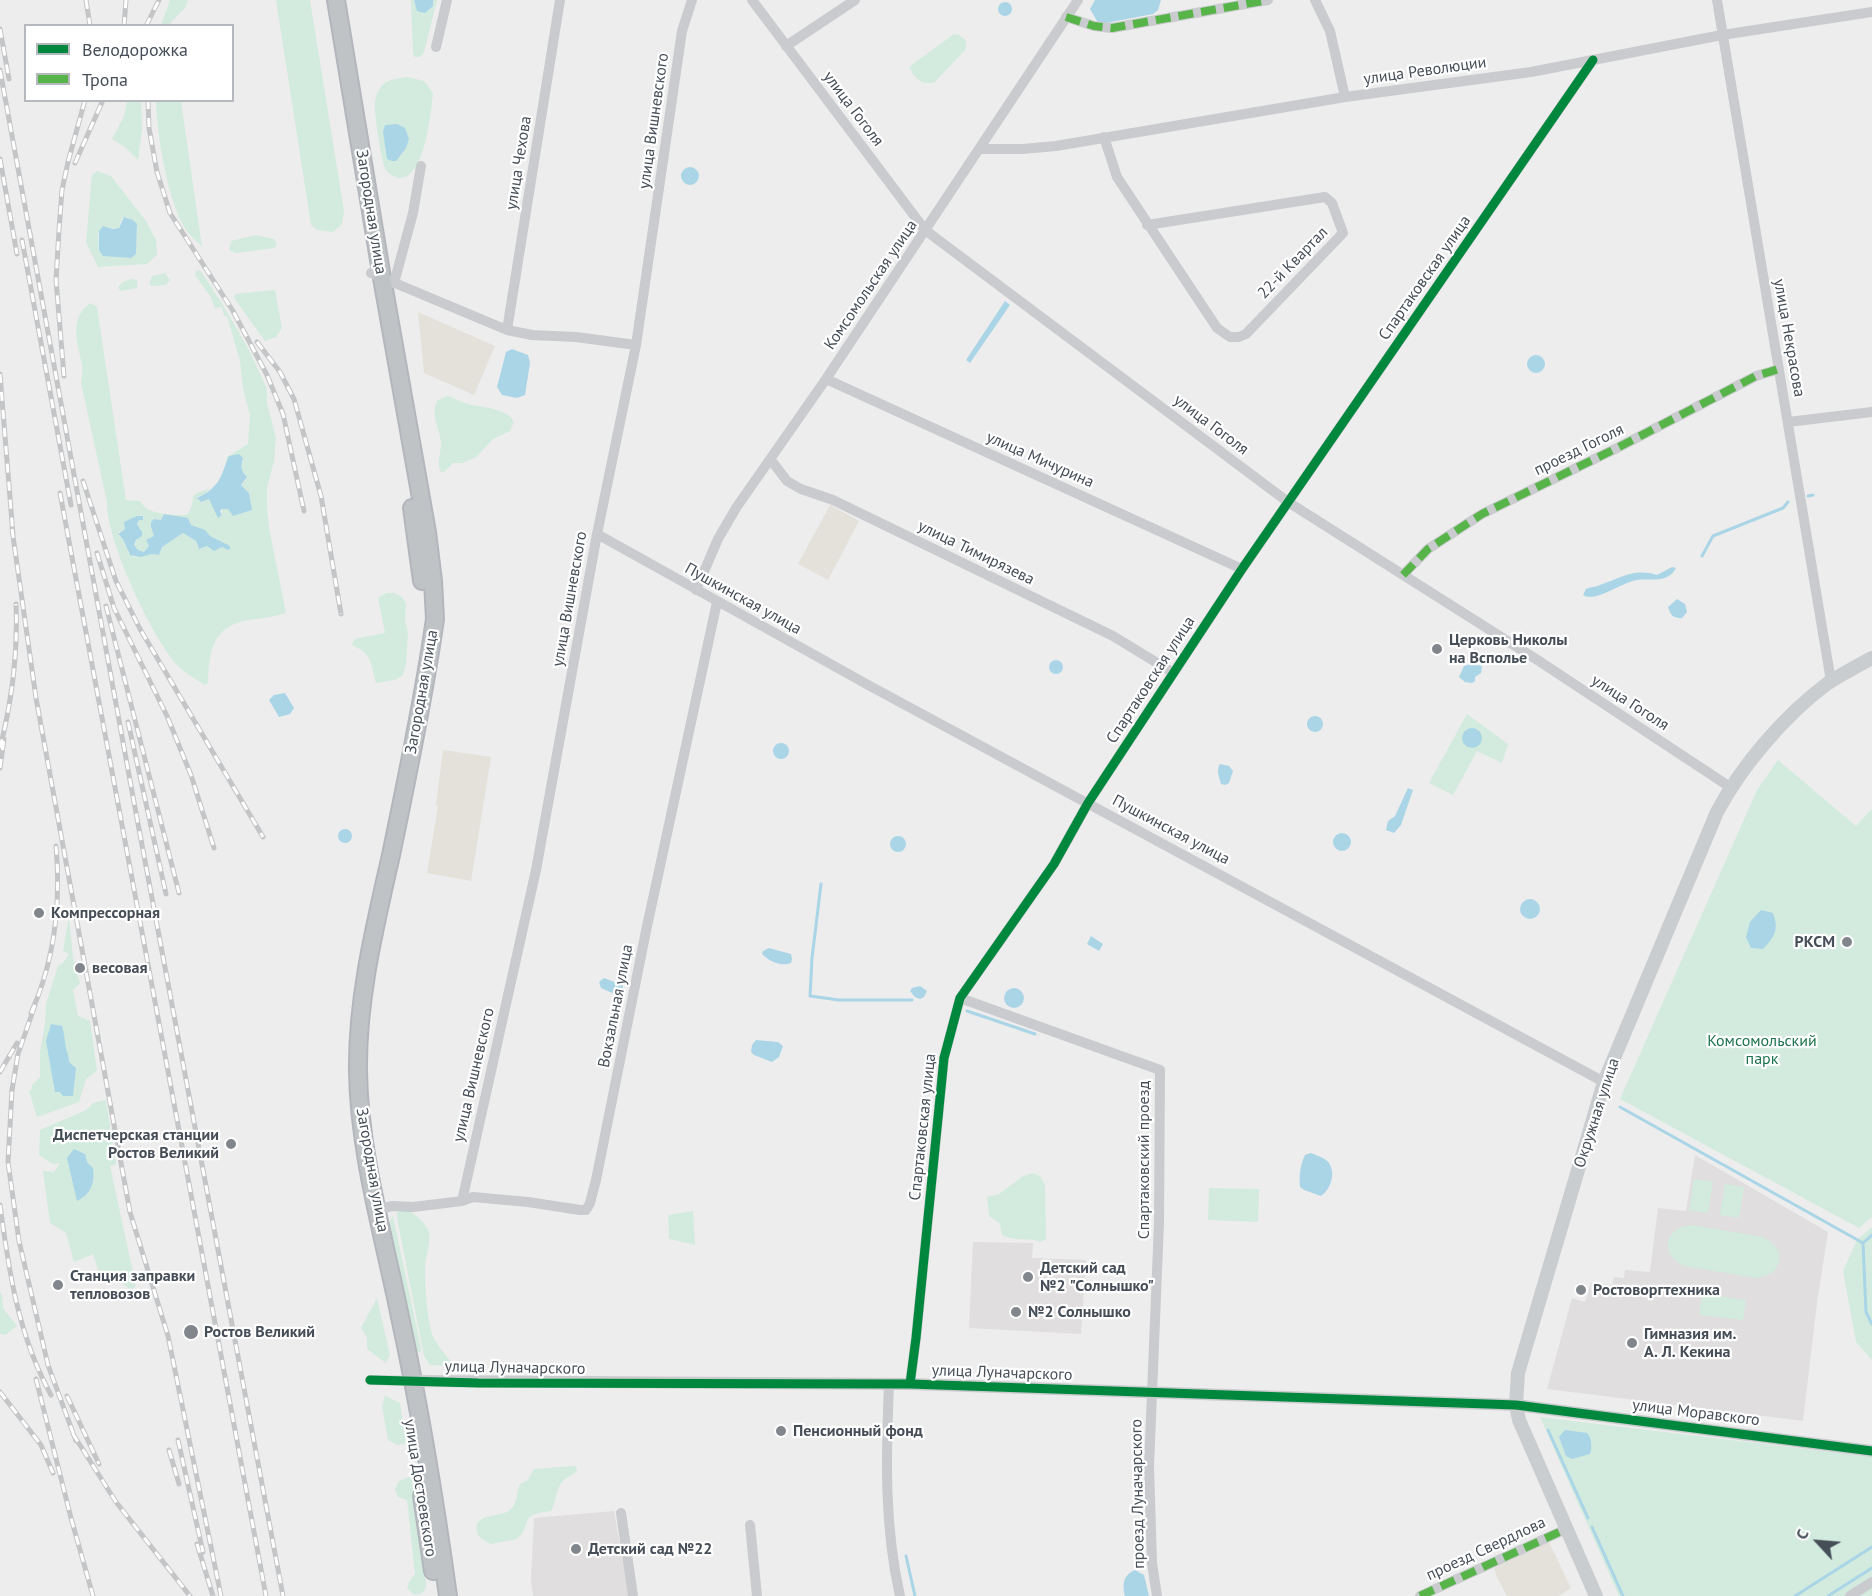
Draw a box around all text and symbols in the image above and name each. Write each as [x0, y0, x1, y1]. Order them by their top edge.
legend [24, 24, 234, 102]
text: Велодорожка [82, 38, 188, 61]
street label: улица Вишневского [635, 52, 673, 190]
street label: улица Революции [1362, 53, 1488, 89]
text: Тропа [82, 68, 128, 91]
street label: улица Гоголя [819, 68, 887, 150]
street label: улица Чехова [502, 115, 536, 211]
street label: Загородная улица [352, 148, 390, 276]
street label: Спартаковская улица [1375, 212, 1475, 344]
street label: Комсомольская улица [820, 216, 922, 354]
street label: 22-й Квартал [1254, 223, 1332, 303]
street label: улица Некрасова [1769, 278, 1809, 398]
street label: улица Гоголя [1170, 391, 1252, 459]
street label: проезд Гоголя [1531, 420, 1627, 480]
street label: улица Мичурина [983, 428, 1097, 492]
street label: улица Тимирязева [915, 516, 1037, 590]
street label: улица Вишневского [549, 530, 591, 668]
street label: Пушкинская улица [681, 559, 805, 639]
street label: Спартаковская улица [1103, 613, 1199, 747]
street label: Загородная улица [402, 628, 442, 756]
place label: Церковь Николы на Всполье [1449, 630, 1567, 668]
marker: Церковь Николы на Всполье [1430, 642, 1444, 656]
street label: улица Гоголя [1588, 671, 1672, 735]
street label: Пушкинская улица [1109, 791, 1233, 869]
place label: Компрессорная [51, 903, 160, 923]
marker: Компрессорная [32, 906, 46, 920]
place label: РКСМ [1795, 932, 1835, 952]
marker: РКСМ [1840, 935, 1854, 949]
street label: Вокзальная улица [595, 943, 637, 1069]
place label: весовая [92, 958, 147, 978]
marker: весовая [73, 961, 87, 975]
street label: улица Вишневского [449, 1006, 499, 1144]
park label: Комсомольский парк [1707, 1031, 1817, 1069]
street label: Спартаковская улица [906, 1053, 940, 1201]
street label: Окружная улица [1570, 1056, 1624, 1170]
street label: Спартаковский проезд [1134, 1081, 1154, 1239]
street label: Загородная улица [352, 1106, 392, 1234]
place label: Диспетчерская станции Ростов Великий [53, 1125, 219, 1163]
marker: Диспетчерская станции Ростов Великий [224, 1137, 238, 1151]
place label: Детский сад №2 "Солнышко" [1040, 1258, 1154, 1296]
place label: Станция заправки тепловозов [70, 1266, 195, 1304]
marker: Детский сад №2 "Солнышко" [1021, 1270, 1035, 1284]
marker: Станция заправки тепловозов [51, 1278, 65, 1292]
place label: Ростоворгтехника [1593, 1280, 1720, 1300]
marker: Ростоворгтехника [1574, 1283, 1588, 1297]
place label: №2 Солнышко [1028, 1302, 1131, 1322]
marker: №2 Солнышко [1009, 1305, 1023, 1319]
place label: Ростов Великий [204, 1322, 315, 1342]
marker: Ростов Великий [182, 1323, 200, 1341]
place label: Гимназия им. А. Л. Кекина [1644, 1324, 1736, 1362]
marker: Гимназия им. А. Л. Кекина [1625, 1336, 1639, 1350]
street label: улица Луначарского [444, 1357, 586, 1379]
street label: улица Луначарского [931, 1361, 1073, 1385]
street label: улица Моравского [1631, 1396, 1761, 1430]
street label: улица Достоевского [400, 1418, 440, 1558]
street label: проезд Луначарского [1127, 1419, 1149, 1569]
place label: Пенсионный фонд [793, 1421, 923, 1441]
marker: Пенсионный фонд [774, 1424, 788, 1438]
north arrow [1788, 1512, 1848, 1572]
street label: проезд Свердлова [1423, 1513, 1549, 1585]
text: С [1791, 1526, 1813, 1543]
place label: Детский сад №22 [588, 1539, 712, 1559]
marker: Детский сад №22 [569, 1542, 583, 1556]

